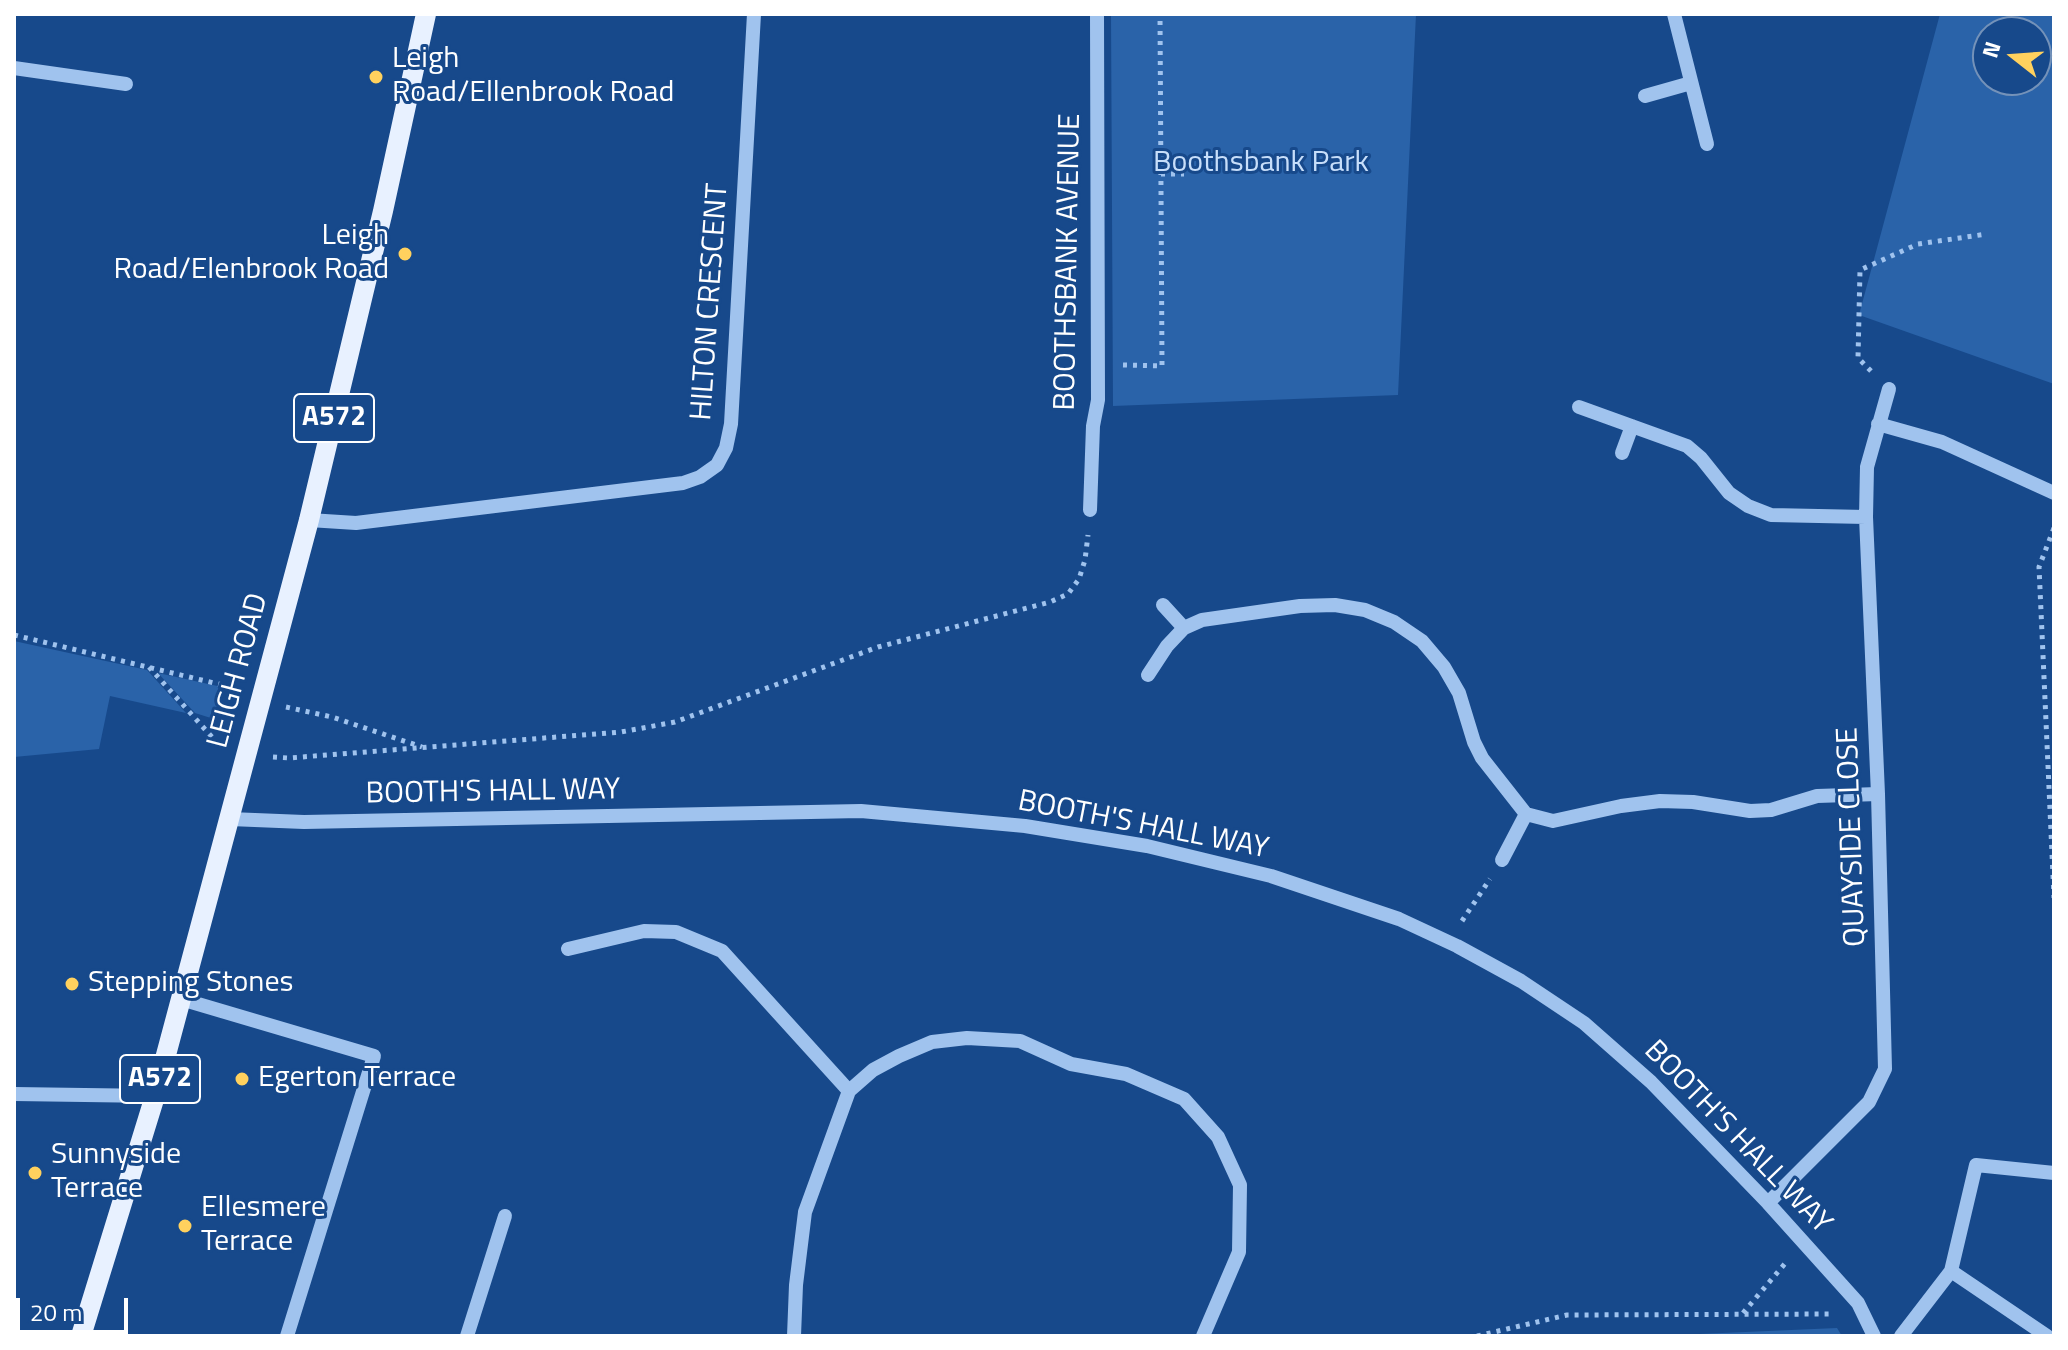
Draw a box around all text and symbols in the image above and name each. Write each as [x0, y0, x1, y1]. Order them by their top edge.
north arrow [1972, 16, 2052, 96]
text: N [1972, 37, 2009, 62]
place label: Leigh Road/Ellenbrook Road [392, 42, 674, 112]
marker: Leigh Road/Ellenbrook Road [367, 68, 385, 86]
street label: BOOTHSBANK AVENUE [1048, 113, 1090, 411]
park label: Boothsbank Park [1153, 146, 1369, 182]
street label: HILTON CRESCENT [685, 182, 737, 422]
place label: Leigh Road/Elenbrook Road [113, 219, 389, 290]
marker: Leigh Road/Elenbrook Road [396, 245, 414, 263]
road number: A572 [294, 394, 374, 442]
street label: LEIGH ROAD [201, 590, 277, 752]
street label: QUAYSIDE CLOSE [1831, 727, 1875, 947]
street label: BOOTH'S HALL WAY [365, 773, 621, 813]
street label: BOOTH'S HALL WAY [1015, 784, 1271, 868]
place label: Stepping Stones [88, 966, 294, 1002]
marker: Stepping Stones [63, 975, 81, 993]
street label: BOOTH'S HALL WAY [1636, 1034, 1838, 1242]
road number: A572 [120, 1055, 200, 1103]
place label: Egerton Terrace [258, 1061, 456, 1097]
marker: Egerton Terrace [233, 1070, 251, 1088]
place label: Sunnyside Terrace [51, 1138, 181, 1208]
marker: Sunnyside Terrace [26, 1164, 44, 1182]
place label: Ellesmere Terrace [201, 1191, 326, 1262]
marker: Ellesmere Terrace [176, 1217, 194, 1235]
scale bar [20, 1282, 132, 1332]
text: 20 m [30, 1294, 82, 1330]

